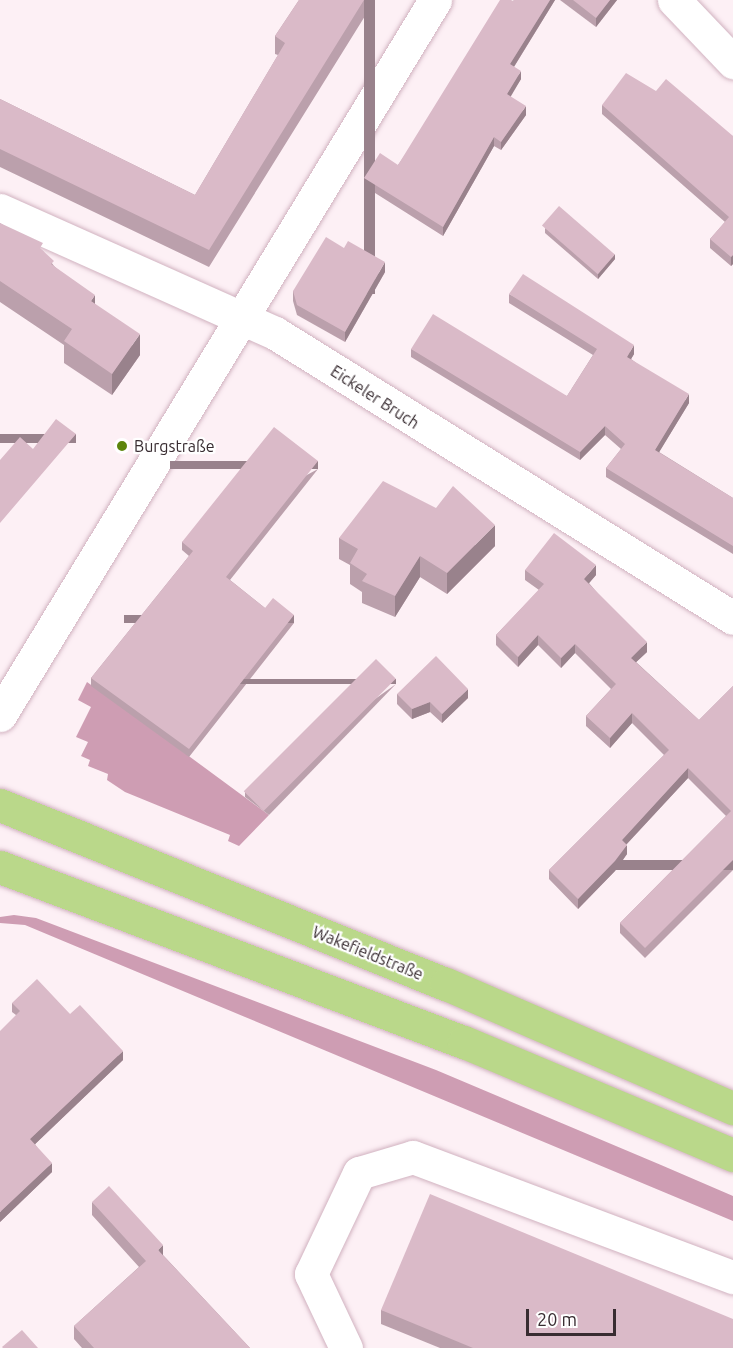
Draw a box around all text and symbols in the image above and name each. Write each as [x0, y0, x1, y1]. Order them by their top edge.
street label: Eickeler Bruch [327, 361, 423, 433]
place label: Burgstraße [134, 436, 215, 456]
marker: Burgstraße [115, 439, 129, 453]
street label: Wakefieldstraße [310, 922, 426, 984]
scale bar [529, 1297, 619, 1335]
text: 20 m [537, 1309, 577, 1329]

